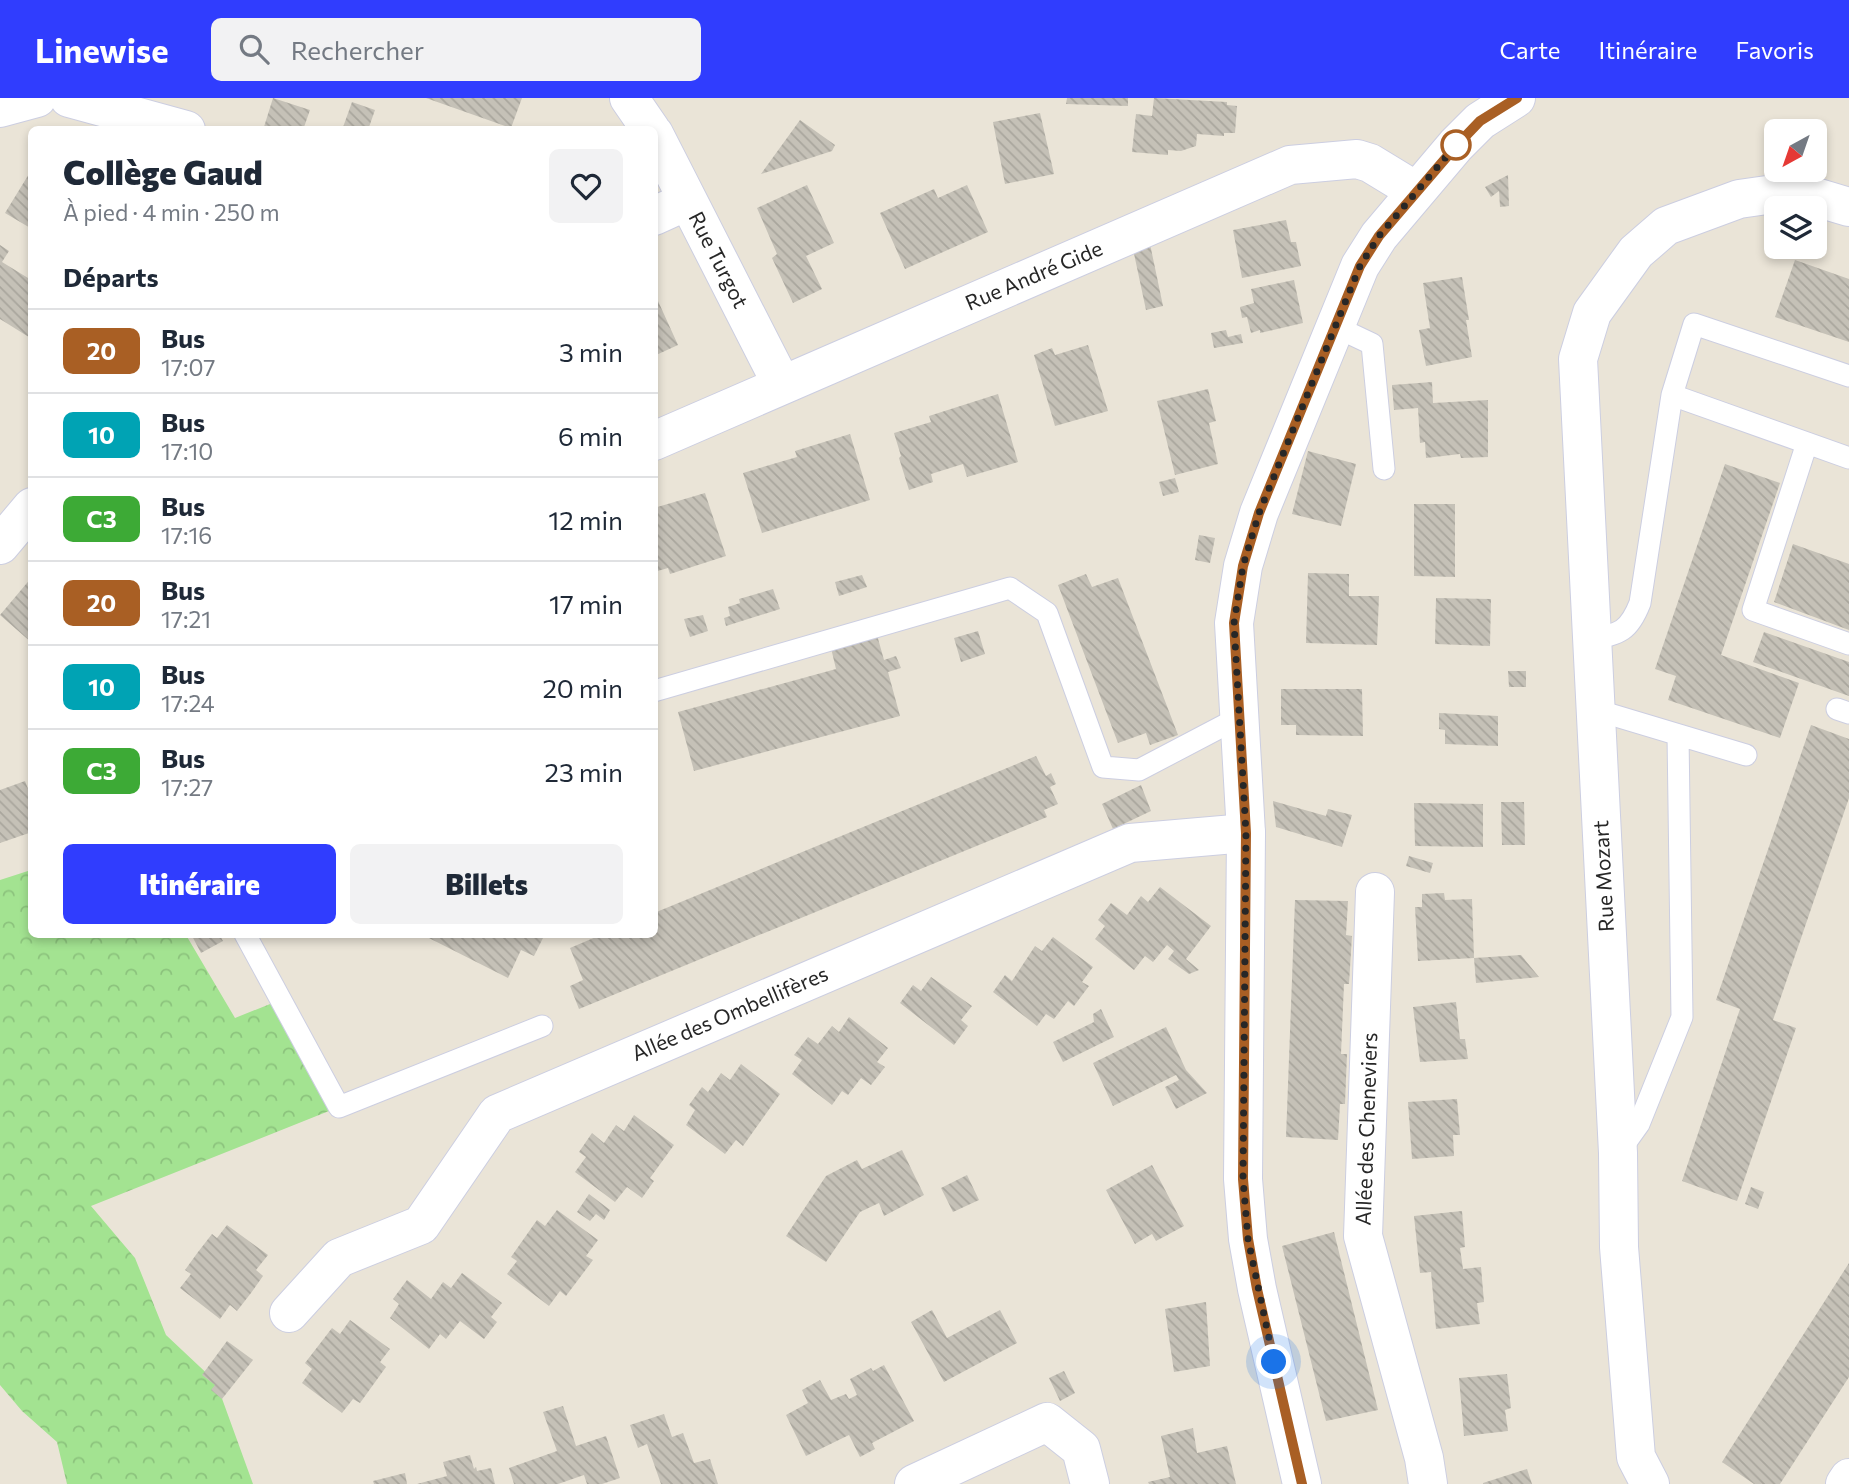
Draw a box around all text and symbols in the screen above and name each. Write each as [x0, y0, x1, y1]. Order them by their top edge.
search box [211, 18, 701, 81]
text: Linewise [35, 29, 169, 70]
icon: search [235, 30, 273, 68]
text: Rechercher [291, 34, 424, 65]
text: Carte [1500, 35, 1561, 64]
text: Itinéraire [1599, 35, 1698, 64]
text: Favoris [1736, 35, 1814, 64]
north arrow [1764, 119, 1827, 182]
map controls [1764, 119, 1827, 259]
unlabelled marker [1441, 130, 1471, 160]
button: heart [549, 149, 623, 223]
text: Collège Gaud [63, 151, 263, 192]
button: layers [1764, 196, 1827, 259]
text: À pied · 4 min · 250 m [63, 198, 280, 226]
street label: Rue Turgot [684, 207, 754, 312]
street label: Rue André Gide [961, 234, 1106, 315]
text: Départs [63, 261, 159, 292]
text: Bus [161, 322, 205, 353]
text: 20 [87, 336, 116, 365]
text: 3 min [559, 336, 623, 367]
text: 17:07 [161, 353, 215, 381]
text: Bus [161, 406, 205, 437]
text: 10 [88, 420, 115, 449]
text: 6 min [558, 420, 623, 451]
text: 17:10 [161, 437, 213, 465]
text: Bus [161, 490, 205, 521]
text: C3 [86, 504, 117, 533]
text: 12 min [548, 504, 623, 535]
text: 17:16 [161, 521, 212, 549]
text: Bus [161, 574, 205, 605]
text: 20 [87, 588, 116, 617]
text: 17 min [549, 588, 623, 619]
text: 17:21 [161, 605, 211, 633]
text: Bus [161, 658, 205, 689]
text: 10 [88, 672, 115, 701]
text: 20 min [542, 672, 623, 703]
text: 17:24 [161, 689, 215, 717]
text: Bus [161, 742, 205, 773]
text: C3 [86, 756, 117, 785]
text: 23 min [545, 756, 623, 787]
text: 17:27 [161, 773, 213, 801]
street label: Rue Mozart [1587, 820, 1618, 933]
button: Itinéraire [63, 844, 336, 924]
button: Billets [350, 844, 623, 924]
street label: Allée des Ombellifères [628, 960, 831, 1065]
street label: Allée des Cheneviers [1350, 1032, 1381, 1226]
your location [1256, 1344, 1291, 1379]

